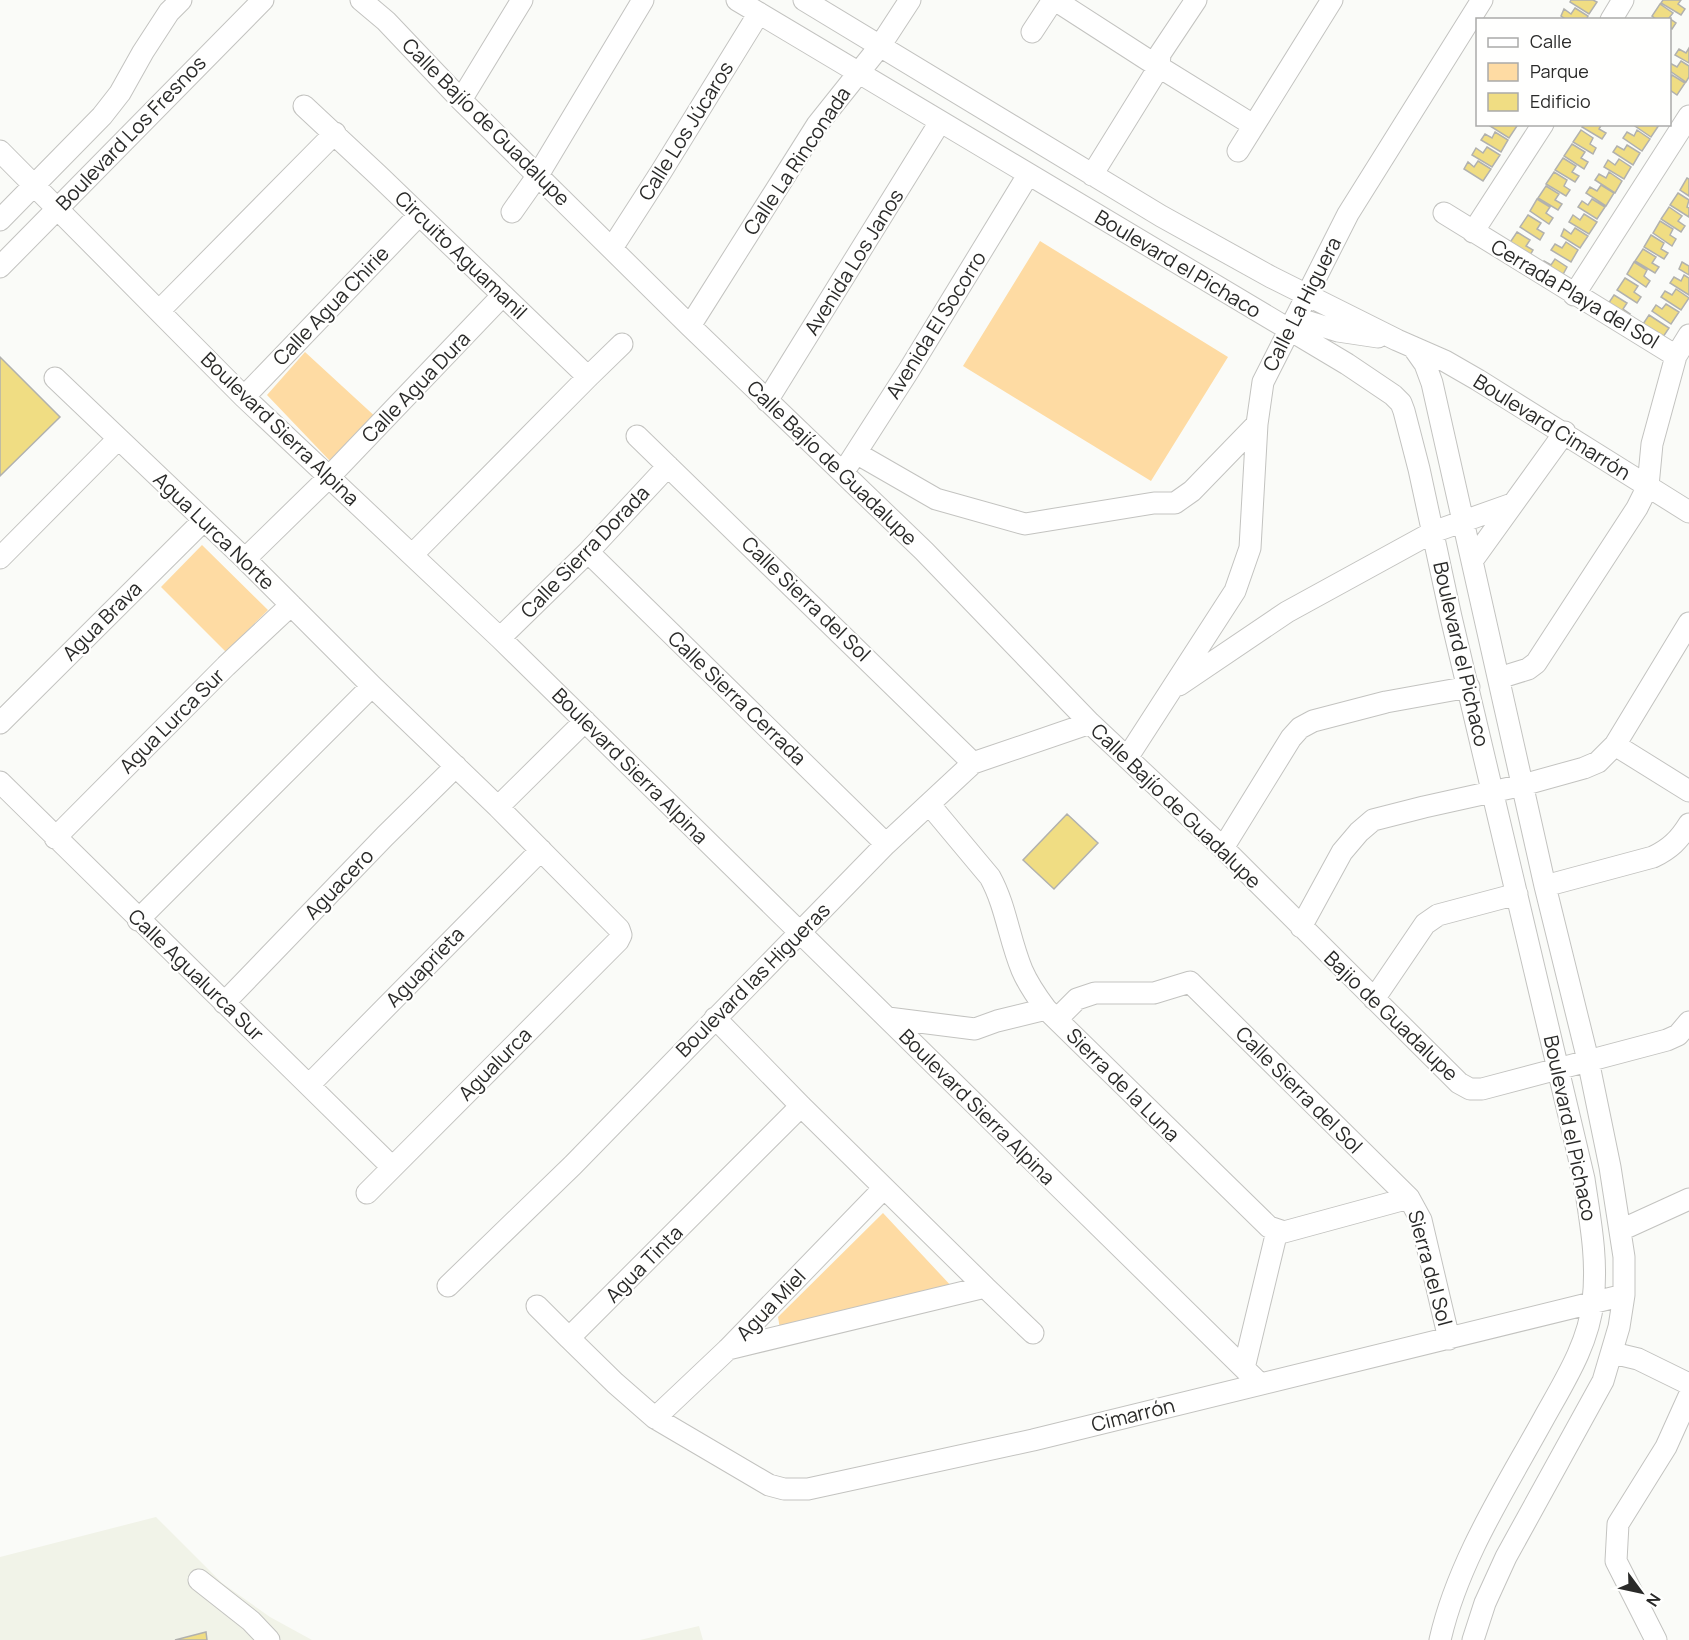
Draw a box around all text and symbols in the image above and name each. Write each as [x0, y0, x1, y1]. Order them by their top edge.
legend [1476, 18, 1671, 126]
text: Calle [1530, 29, 1572, 53]
street label: Calle Bajío de Guadalupe [397, 32, 576, 211]
street label: Boulevard Los Fresnos [50, 49, 212, 216]
street label: Calle Los Júcaros [632, 56, 739, 205]
text: Parque [1530, 59, 1589, 83]
street label: Calle La Rinconada [737, 81, 856, 240]
text: Edificio [1530, 89, 1591, 113]
street label: Avenida Los Janos [798, 184, 909, 340]
street label: Circuito Aguamanil [389, 185, 533, 325]
street label: Boulevard el Pichaco [1090, 203, 1266, 324]
street label: Calle La Higuera [1256, 232, 1347, 376]
street label: Cerrada Playa del Sol [1486, 233, 1664, 354]
street label: Calle Agua Chirie [267, 240, 395, 371]
street label: Avenida El Socorro [879, 246, 992, 404]
street label: Calle Agua Dura [356, 325, 476, 448]
street label: Boulevard Sierra Alpina [195, 346, 365, 511]
street label: Boulevard Cimarrón [1469, 367, 1636, 486]
street label: Calle Bajío de Guadalupe [741, 374, 923, 551]
street label: Agua Lurca Norte [148, 466, 281, 595]
street label: Calle Sierra Dorada [514, 480, 655, 624]
street label: Calle Sierra del Sol [736, 530, 877, 667]
street label: Boulevard el Pichaco [1427, 559, 1496, 749]
street label: Agua Brava [56, 575, 147, 666]
street label: Calle Sierra Cerrada [662, 625, 812, 771]
street label: Agua Lurca Sur [113, 662, 230, 779]
street label: Boulevard Sierra Alpina [547, 682, 714, 849]
street label: Calle Bajío de Guadalupe [1085, 717, 1267, 894]
street label: Aguacero [298, 842, 379, 925]
street label: Boulevard las Higueras [670, 897, 836, 1063]
street label: Calle Agualurca Sur [123, 903, 270, 1047]
street label: Aguaprieta [379, 921, 470, 1013]
street label: Bajio de Guadalupe [1318, 945, 1464, 1087]
street label: Calle Sierra del Sol [1230, 1020, 1369, 1159]
street label: Agualurca [452, 1021, 537, 1106]
street label: Sierra de la Luna [1061, 1022, 1186, 1147]
street label: Boulevard Sierra Alpina [894, 1023, 1061, 1190]
street label: Boulevard el Pichaco [1538, 1033, 1603, 1223]
street label: Sierra del Sol [1402, 1207, 1459, 1329]
street label: Agua Tinta [599, 1219, 688, 1308]
street label: Agua Miel [730, 1263, 811, 1346]
street label: Cimarrón [1088, 1391, 1177, 1438]
north arrow [1611, 1562, 1671, 1622]
text: N [1641, 1589, 1666, 1611]

